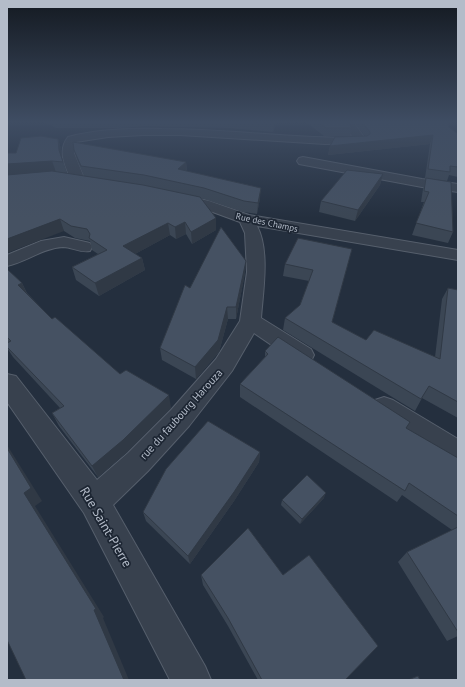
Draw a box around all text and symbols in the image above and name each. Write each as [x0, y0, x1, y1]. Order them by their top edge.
street label: Rue des Champs [235, 210, 299, 234]
street label: rue du faubourg Harouza [137, 366, 225, 462]
street label: Rue Saint-Pierre [76, 484, 136, 570]

